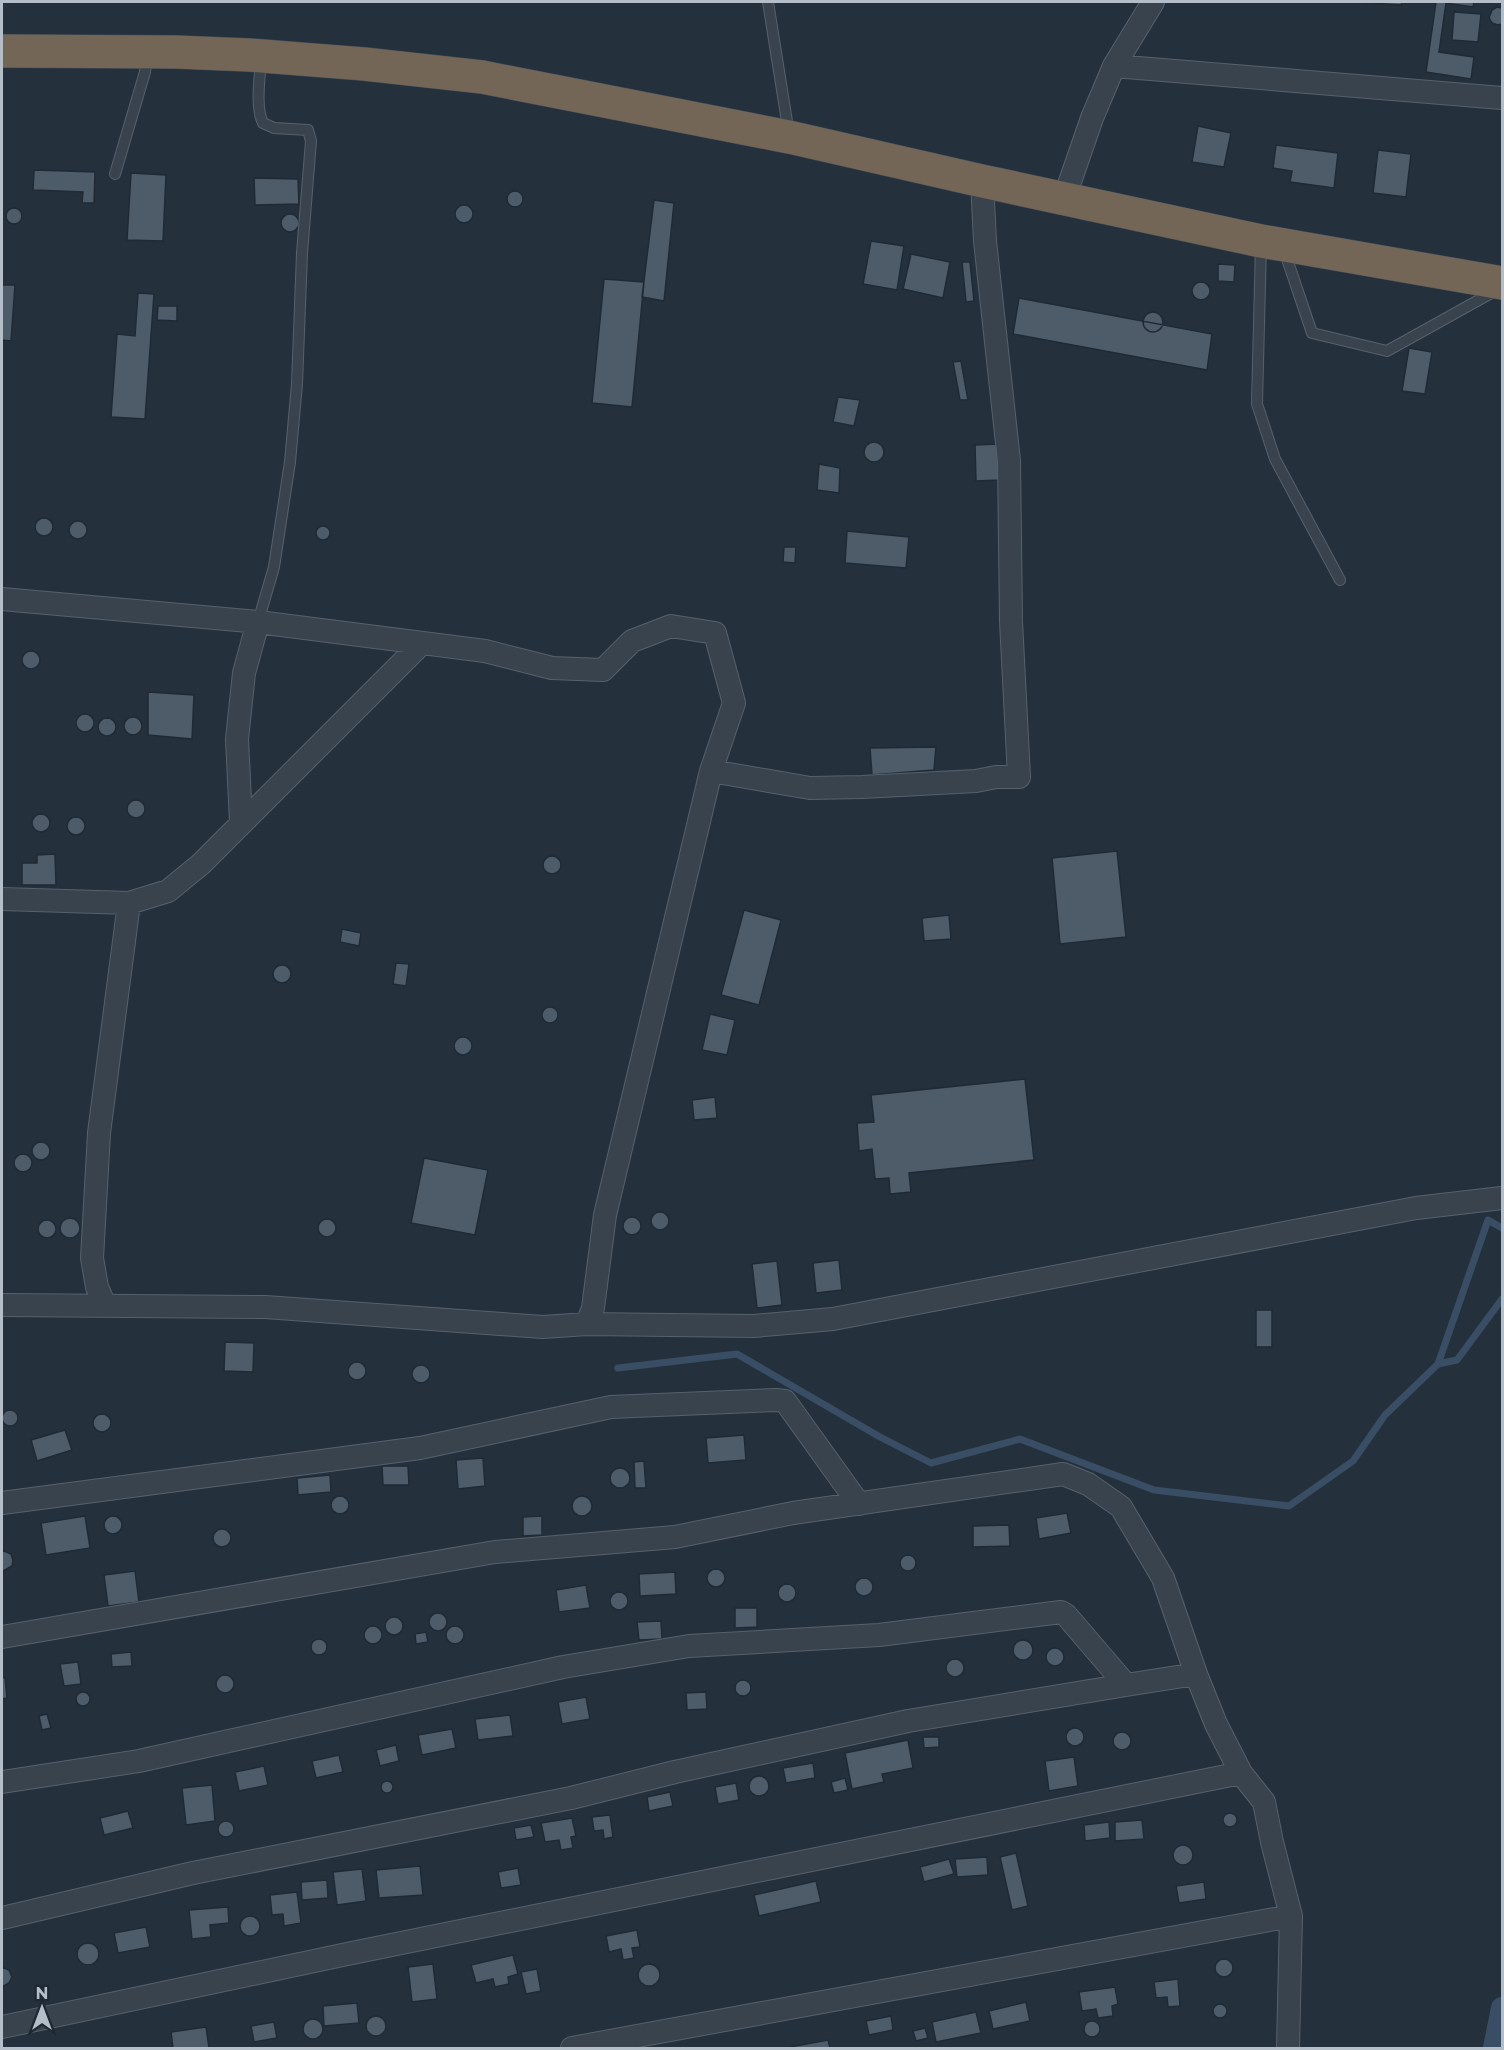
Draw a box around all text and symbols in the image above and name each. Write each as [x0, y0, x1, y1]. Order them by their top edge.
north arrow [12, 1978, 72, 2038]
text: N [36, 1984, 48, 2003]

